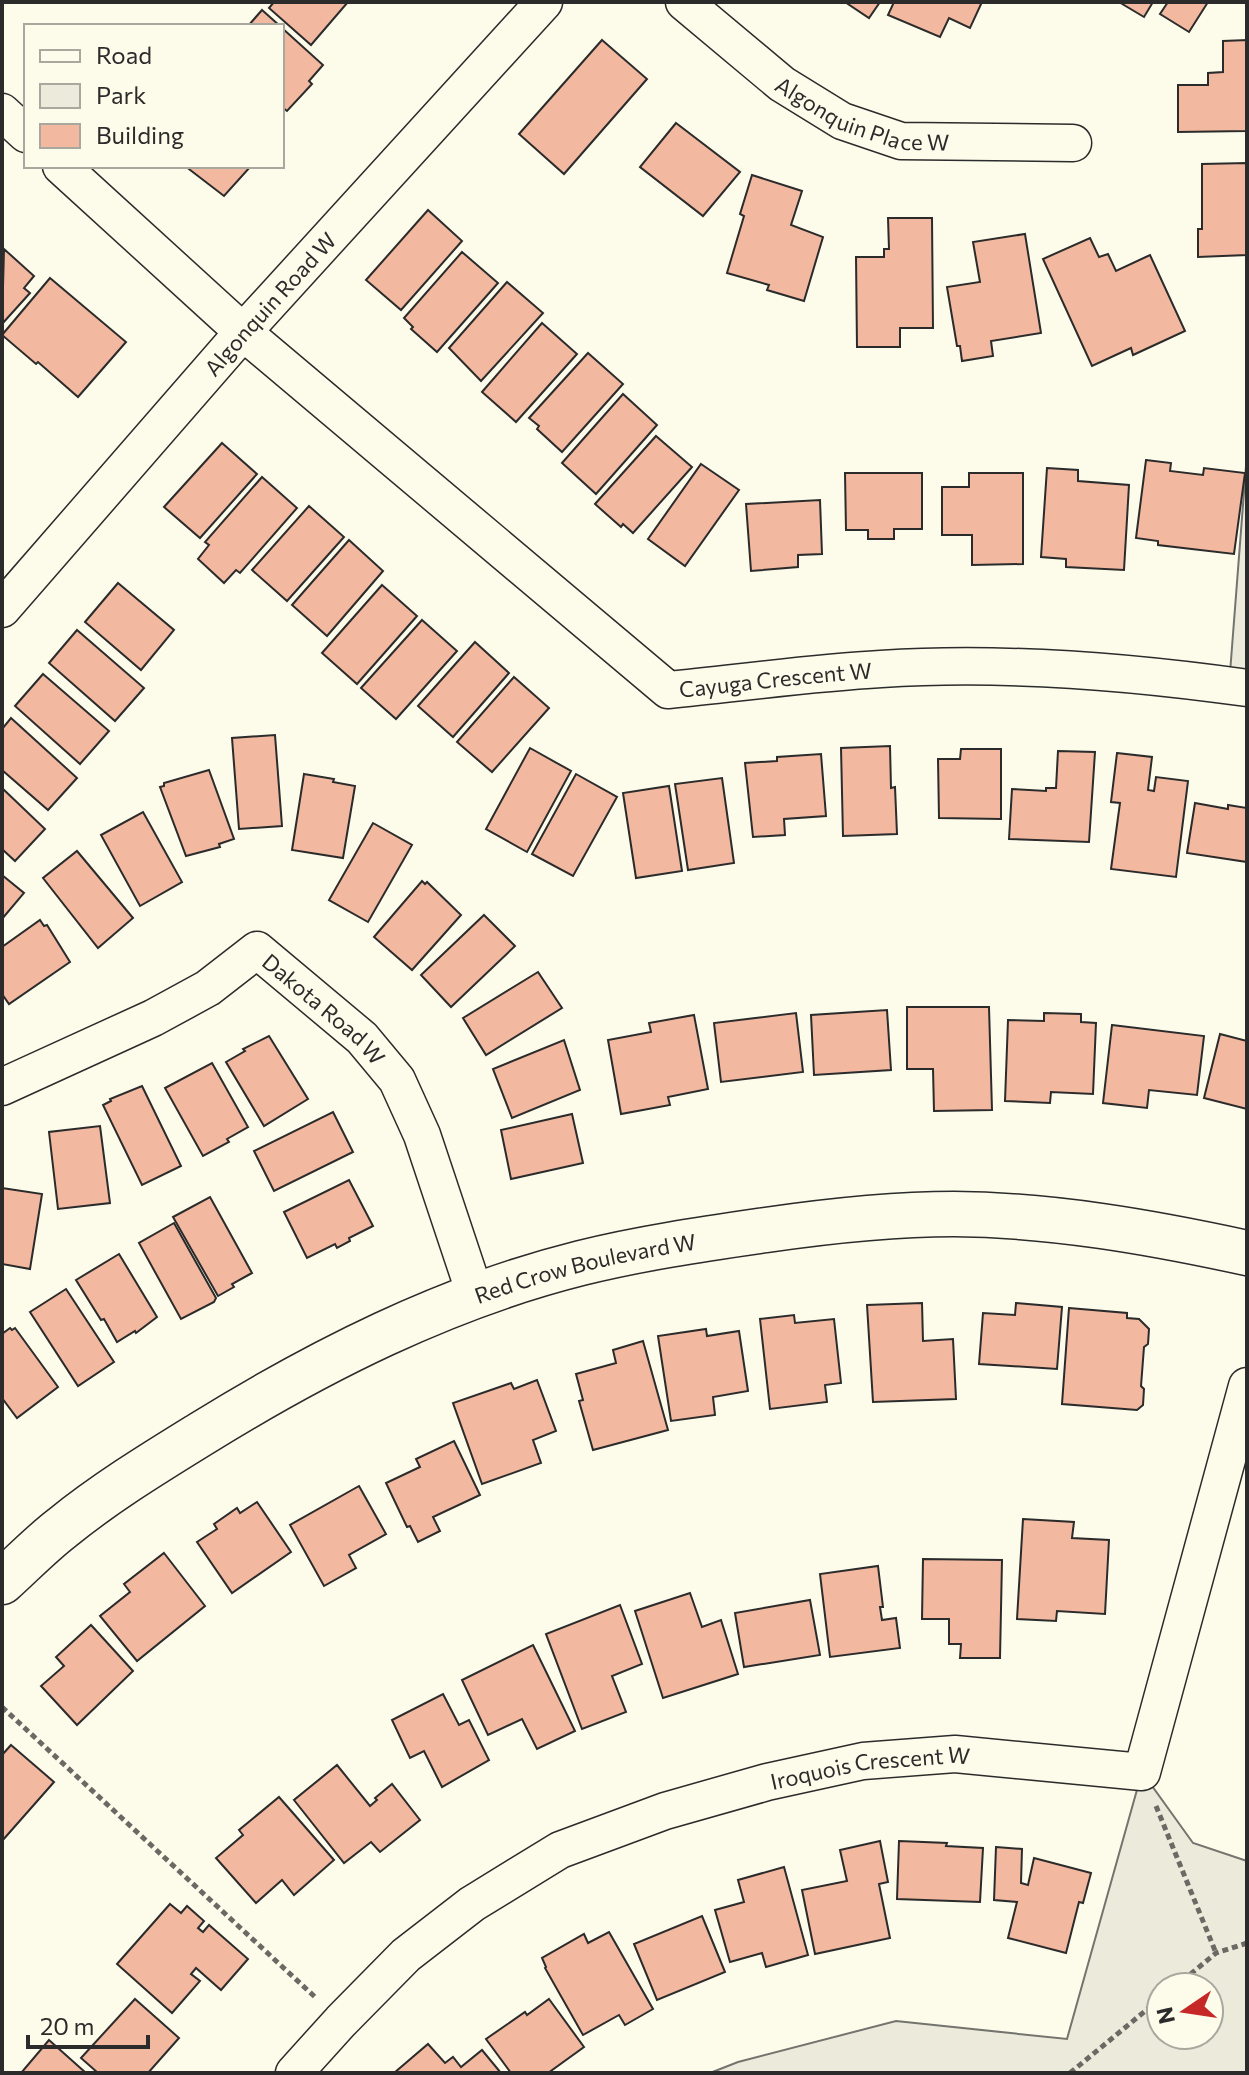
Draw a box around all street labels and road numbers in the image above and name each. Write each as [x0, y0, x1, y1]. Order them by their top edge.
street label: Algonquin Place W [771, 70, 950, 155]
street label: Algonquin Road W [198, 226, 341, 381]
street label: Cayuga Crescent W [678, 656, 873, 702]
street label: Dakota Road W [257, 947, 391, 1070]
street label: Red Crow Boulevard W [471, 1227, 698, 1309]
street label: Iroquois Crescent W [768, 1740, 971, 1794]

